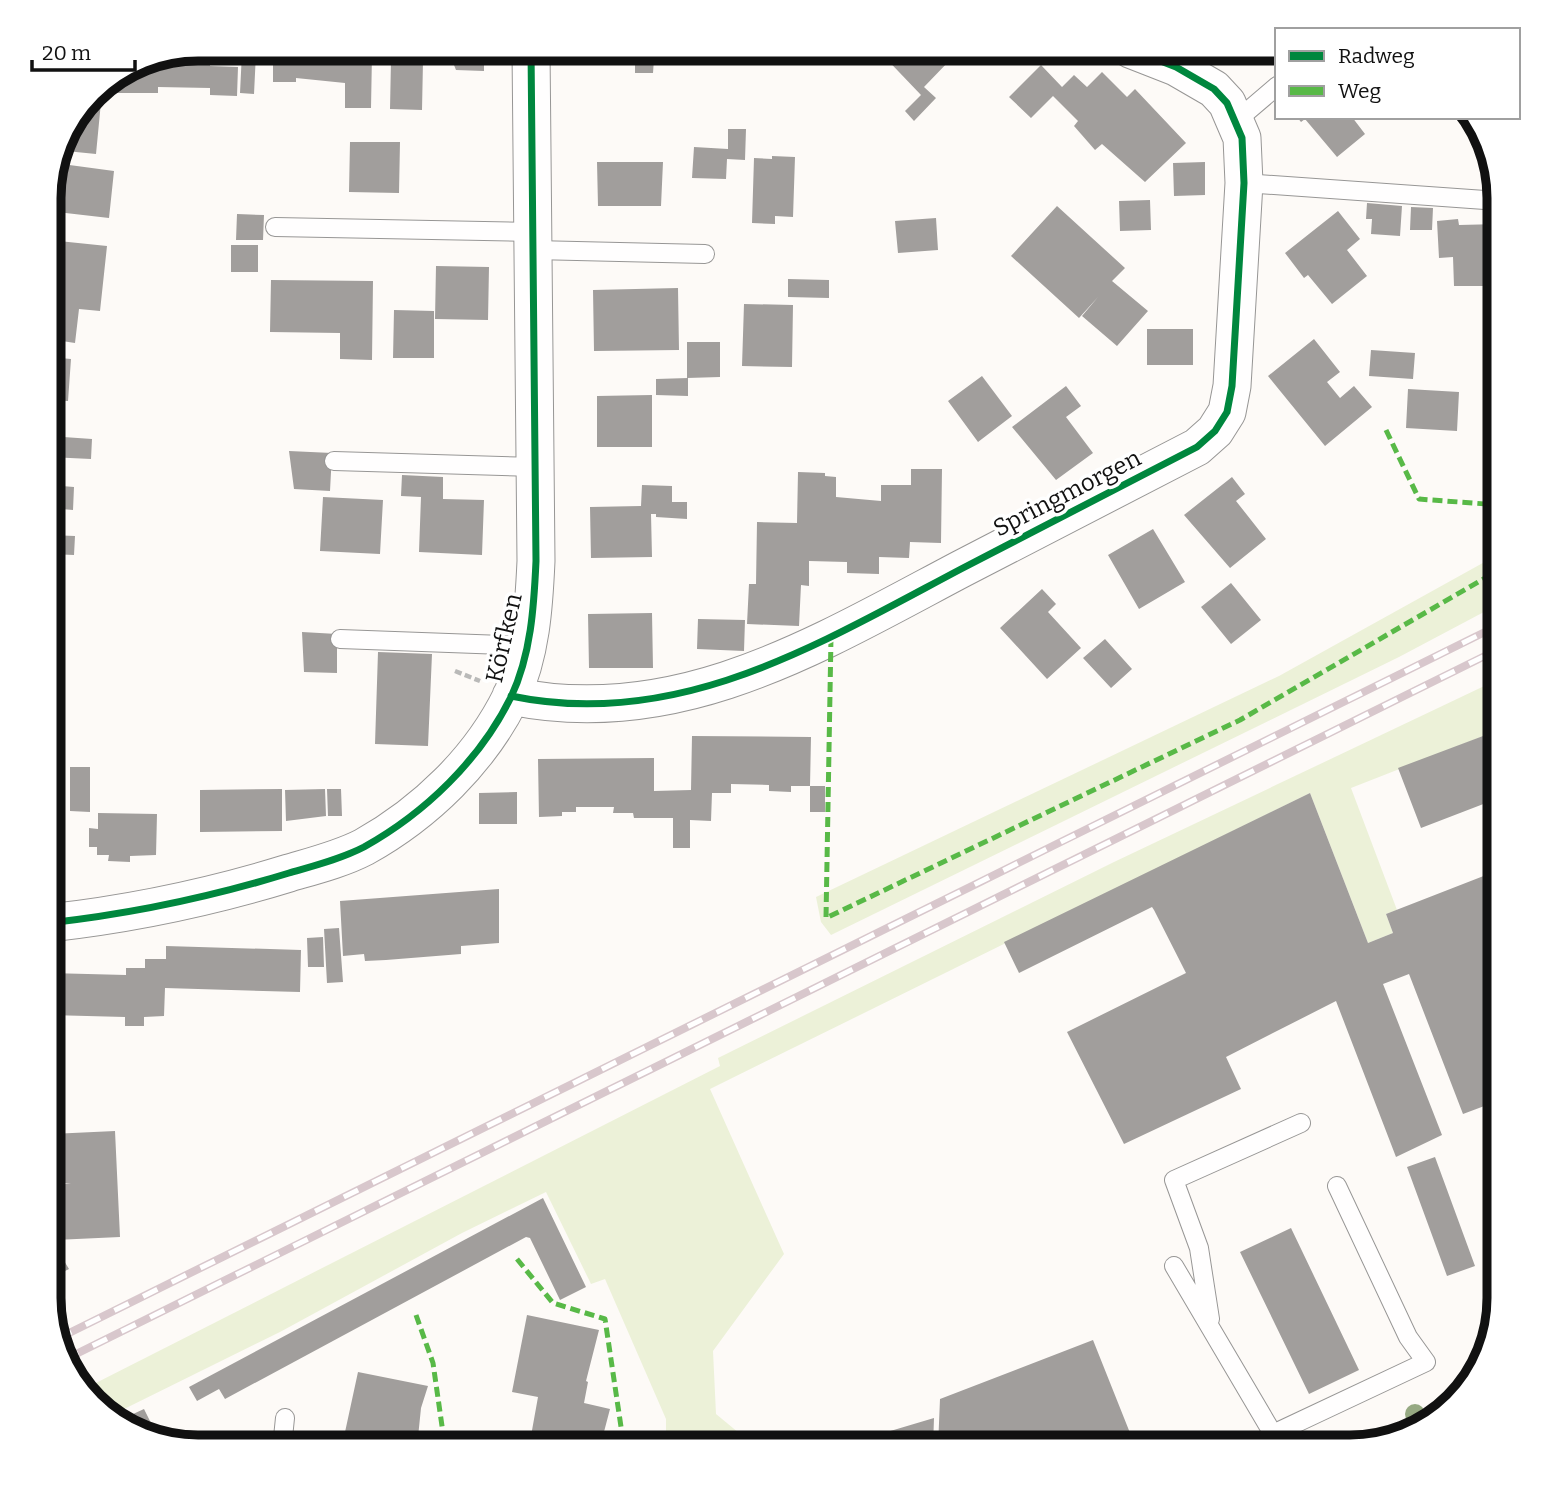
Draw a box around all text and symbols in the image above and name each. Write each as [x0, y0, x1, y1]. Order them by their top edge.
scale bar [32, 28, 135, 72]
legend [1275, 28, 1520, 119]
text: 20 m [42, 40, 91, 66]
text: Radweg [1338, 43, 1415, 69]
text: Weg [1338, 78, 1381, 104]
street label: Springmorgen [989, 444, 1145, 542]
street label: Körfken [480, 591, 528, 685]

